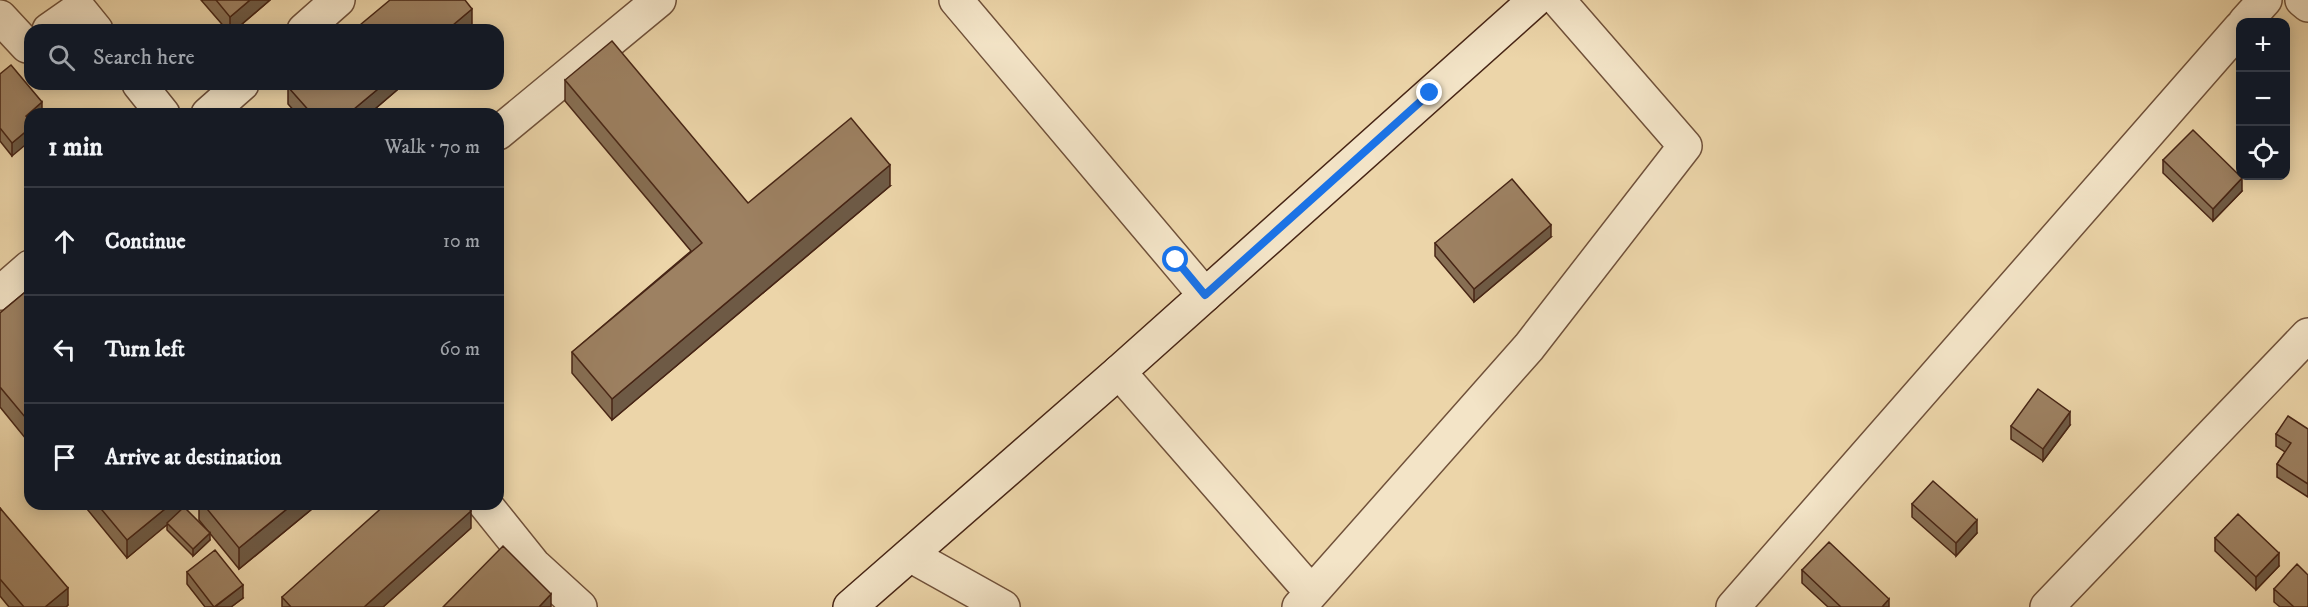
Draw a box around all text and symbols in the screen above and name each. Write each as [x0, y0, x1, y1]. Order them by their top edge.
map controls [2236, 18, 2290, 180]
button: + [2236, 18, 2290, 72]
search box [24, 24, 504, 90]
icon: search [45, 41, 78, 74]
text: Search here [93, 44, 195, 71]
button: − [2236, 72, 2290, 126]
route end [1416, 79, 1442, 105]
button: locate [2236, 126, 2290, 180]
text: 1 min [48, 131, 103, 164]
text: Walk · 70 m [384, 135, 480, 160]
icon: ahead [48, 225, 81, 258]
text: Continue [105, 228, 186, 255]
text: 10 m [443, 229, 480, 254]
route start [1162, 246, 1188, 272]
icon: left [48, 333, 81, 366]
text: Turn left [105, 336, 185, 363]
text: 60 m [440, 337, 480, 362]
icon: arrive [48, 441, 81, 474]
text: Arrive at destination [105, 444, 282, 471]

